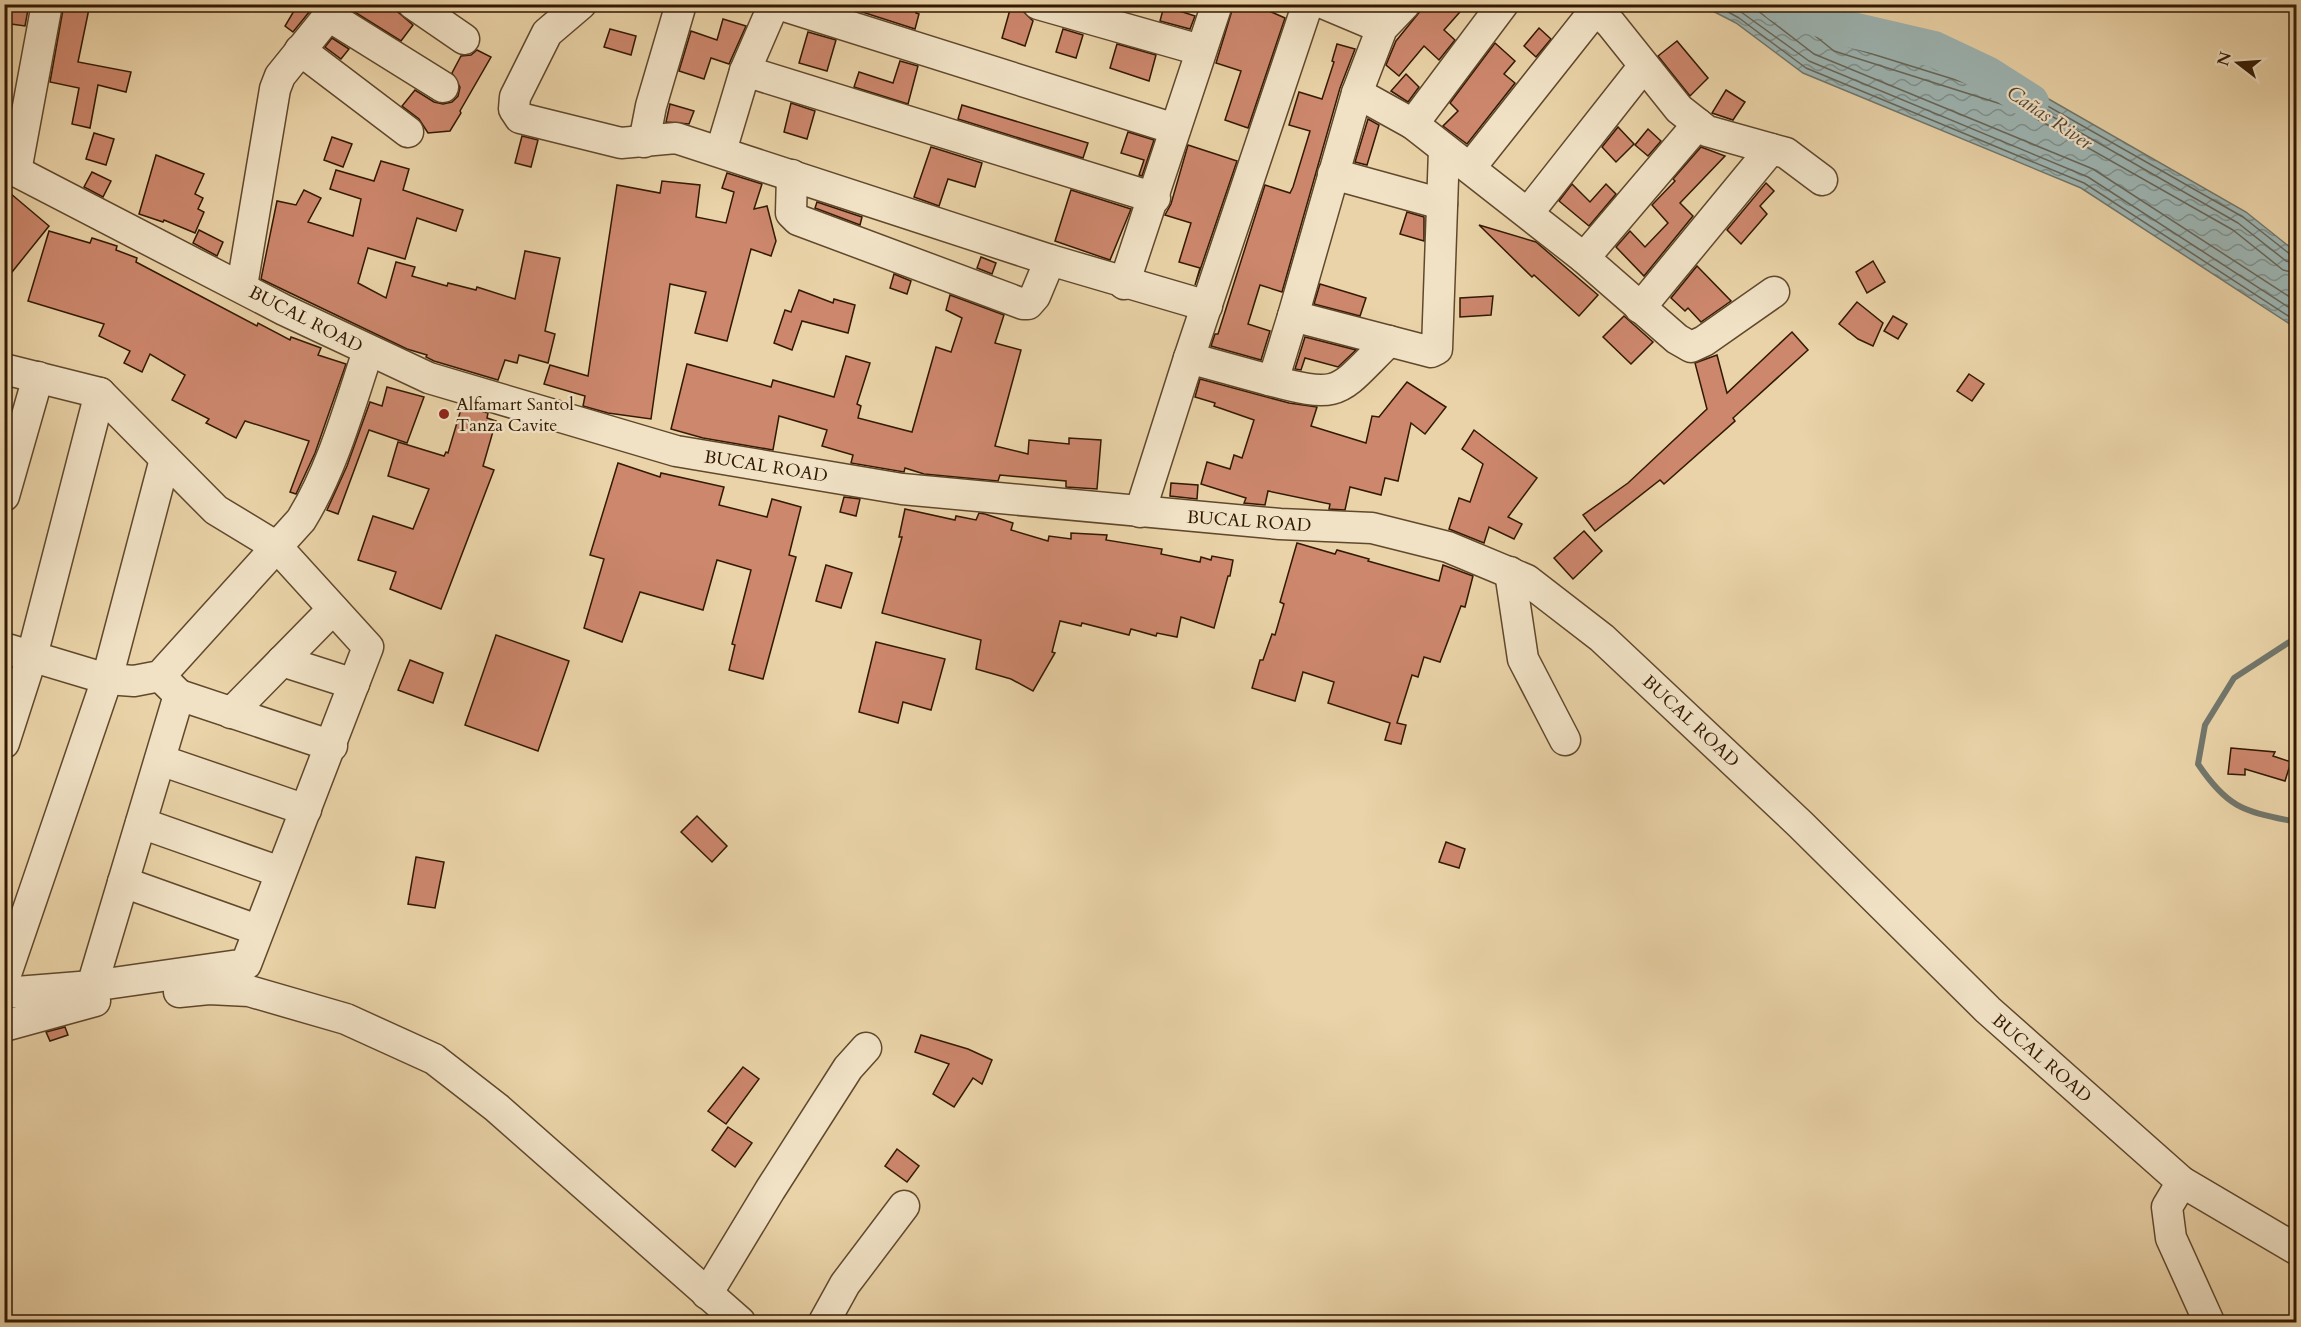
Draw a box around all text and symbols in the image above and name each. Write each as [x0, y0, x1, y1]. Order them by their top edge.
north arrow [2208, 33, 2268, 93]
text: N [2212, 49, 2237, 69]
water label: Cañas River [2002, 79, 2099, 157]
street label: BUCAL ROAD [245, 280, 367, 359]
place label: Alfamart Santol Tanza Cavite [456, 392, 574, 438]
marker: Alfamart Santol Tanza Cavite [437, 407, 451, 421]
street label: BUCAL ROAD [702, 444, 829, 489]
street label: BUCAL ROAD [1186, 505, 1312, 538]
street label: BUCAL ROAD [1637, 670, 1745, 773]
street label: BUCAL ROAD [1986, 1008, 2097, 1109]

